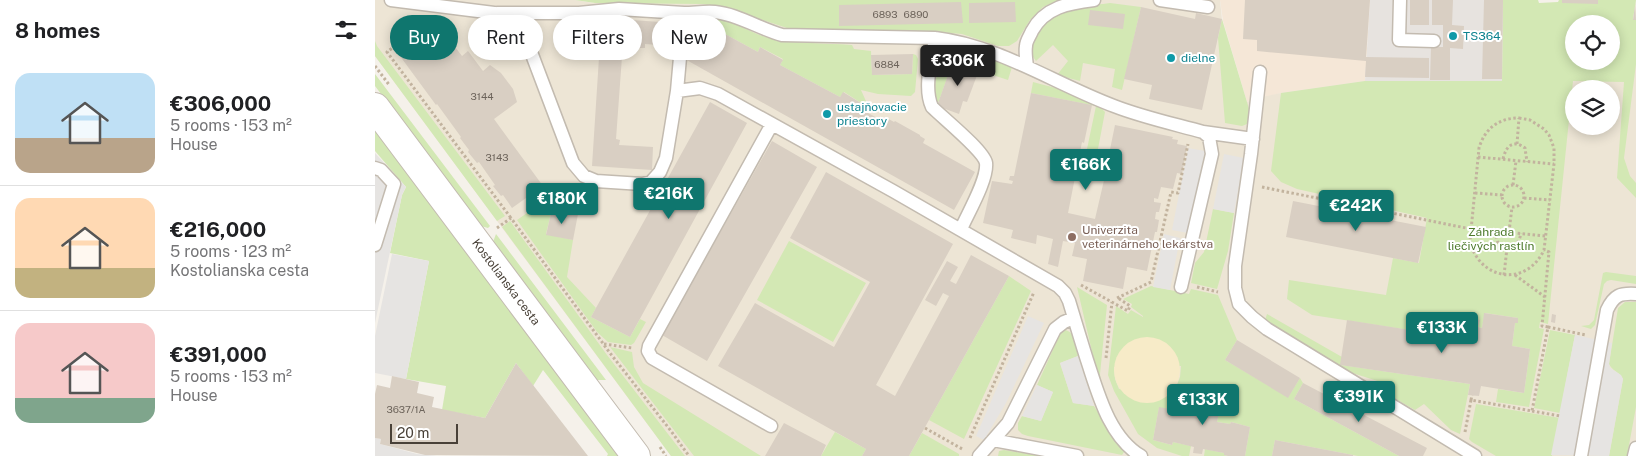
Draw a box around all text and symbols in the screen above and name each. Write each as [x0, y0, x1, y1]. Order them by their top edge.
house number: 6893 [872, 8, 898, 20]
house number: 6890 [904, 8, 928, 20]
chip: Buy [390, 15, 458, 60]
chip: Rent [468, 15, 543, 60]
chip: Filters [553, 15, 642, 60]
chip: New [652, 15, 726, 60]
map controls [1565, 15, 1620, 135]
button: locate [1565, 15, 1620, 70]
icon: filters [332, 16, 360, 44]
text: 8 homes [15, 18, 100, 43]
place label: TS364 [1463, 29, 1501, 43]
marker: TS364 [1447, 30, 1459, 42]
pin: €306K [923, 44, 993, 87]
text: €306K [931, 51, 985, 70]
place label: dielne [1181, 51, 1216, 65]
marker: dielne [1165, 52, 1177, 64]
house number: 6884 [874, 58, 900, 70]
button: layers [1565, 80, 1620, 135]
house number: 3144 [471, 90, 493, 102]
text: €306,000 [170, 91, 271, 116]
icon: home [55, 93, 115, 153]
place label: ustajňovacie priestory [837, 100, 907, 128]
marker: ustajňovacie priestory [821, 108, 833, 120]
text: 5 rooms · 153 m² [170, 116, 292, 135]
text: House [170, 135, 218, 154]
pin: €166K [1051, 148, 1121, 191]
house number: 3143 [486, 151, 508, 163]
text: €166K [1061, 155, 1111, 174]
pin: €216K [634, 178, 704, 220]
pin: €180K [527, 182, 597, 225]
text: €216K [644, 184, 694, 203]
text: €180K [537, 189, 587, 208]
pin: €242K [1321, 190, 1391, 232]
text: €242K [1330, 196, 1382, 215]
text: €216,000 [170, 217, 266, 242]
icon: home [55, 218, 115, 278]
place label: Univerzita veterinárneho lekárstva [1082, 223, 1213, 251]
park label: Záhrada liečivých rastlín [1448, 225, 1534, 253]
marker: Univerzita veterinárneho lekárstva [1066, 231, 1078, 243]
street label: Kostolianska cesta [469, 236, 543, 328]
text: 5 rooms · 123 m² [170, 242, 291, 261]
text: Kostolianska cesta [170, 261, 309, 280]
pin: €133K [1407, 312, 1477, 354]
text: €133K [1417, 318, 1467, 337]
text: €391,000 [170, 342, 267, 367]
icon: home [55, 343, 115, 403]
text: 5 rooms · 153 m² [170, 367, 292, 386]
pin: €391K [1324, 380, 1394, 423]
pin: €133K [1168, 384, 1238, 426]
text: House [170, 386, 218, 405]
text: €391K [1334, 387, 1384, 406]
text: €133K [1178, 390, 1228, 409]
house number: 3637/1A [386, 403, 426, 415]
scale bar [390, 421, 457, 444]
text: 20 m [397, 425, 429, 441]

